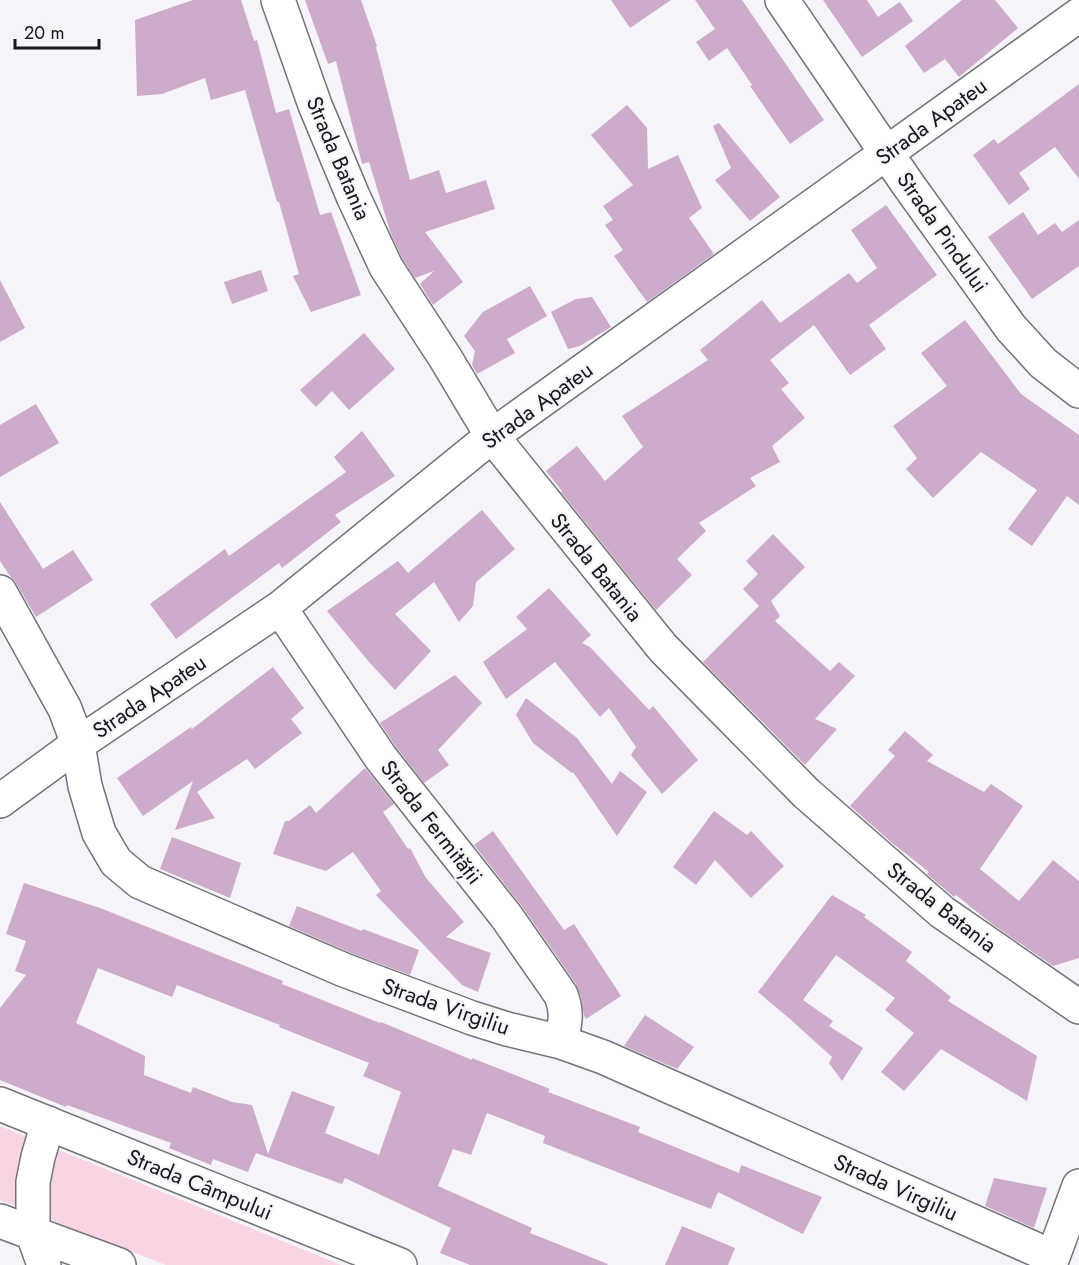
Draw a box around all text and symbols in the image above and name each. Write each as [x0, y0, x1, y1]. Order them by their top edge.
scale bar [15, 12, 99, 50]
text: 20 m [24, 20, 64, 46]
street label: Strada Apateu [869, 70, 993, 172]
street label: Strada Batania [299, 91, 379, 225]
street label: Strada Pindului [889, 165, 997, 299]
street label: Strada Apateu [475, 354, 599, 456]
street label: Strada Batania [543, 506, 651, 628]
street label: Strada Apateu [86, 646, 212, 746]
street label: Strada Fermității [373, 753, 491, 891]
street label: Strada Batania [880, 854, 1004, 960]
street label: Strada Virgiliu [378, 969, 514, 1043]
street label: Strada Câmpului [122, 1140, 278, 1228]
street label: Strada Virgiliu [829, 1145, 963, 1229]

